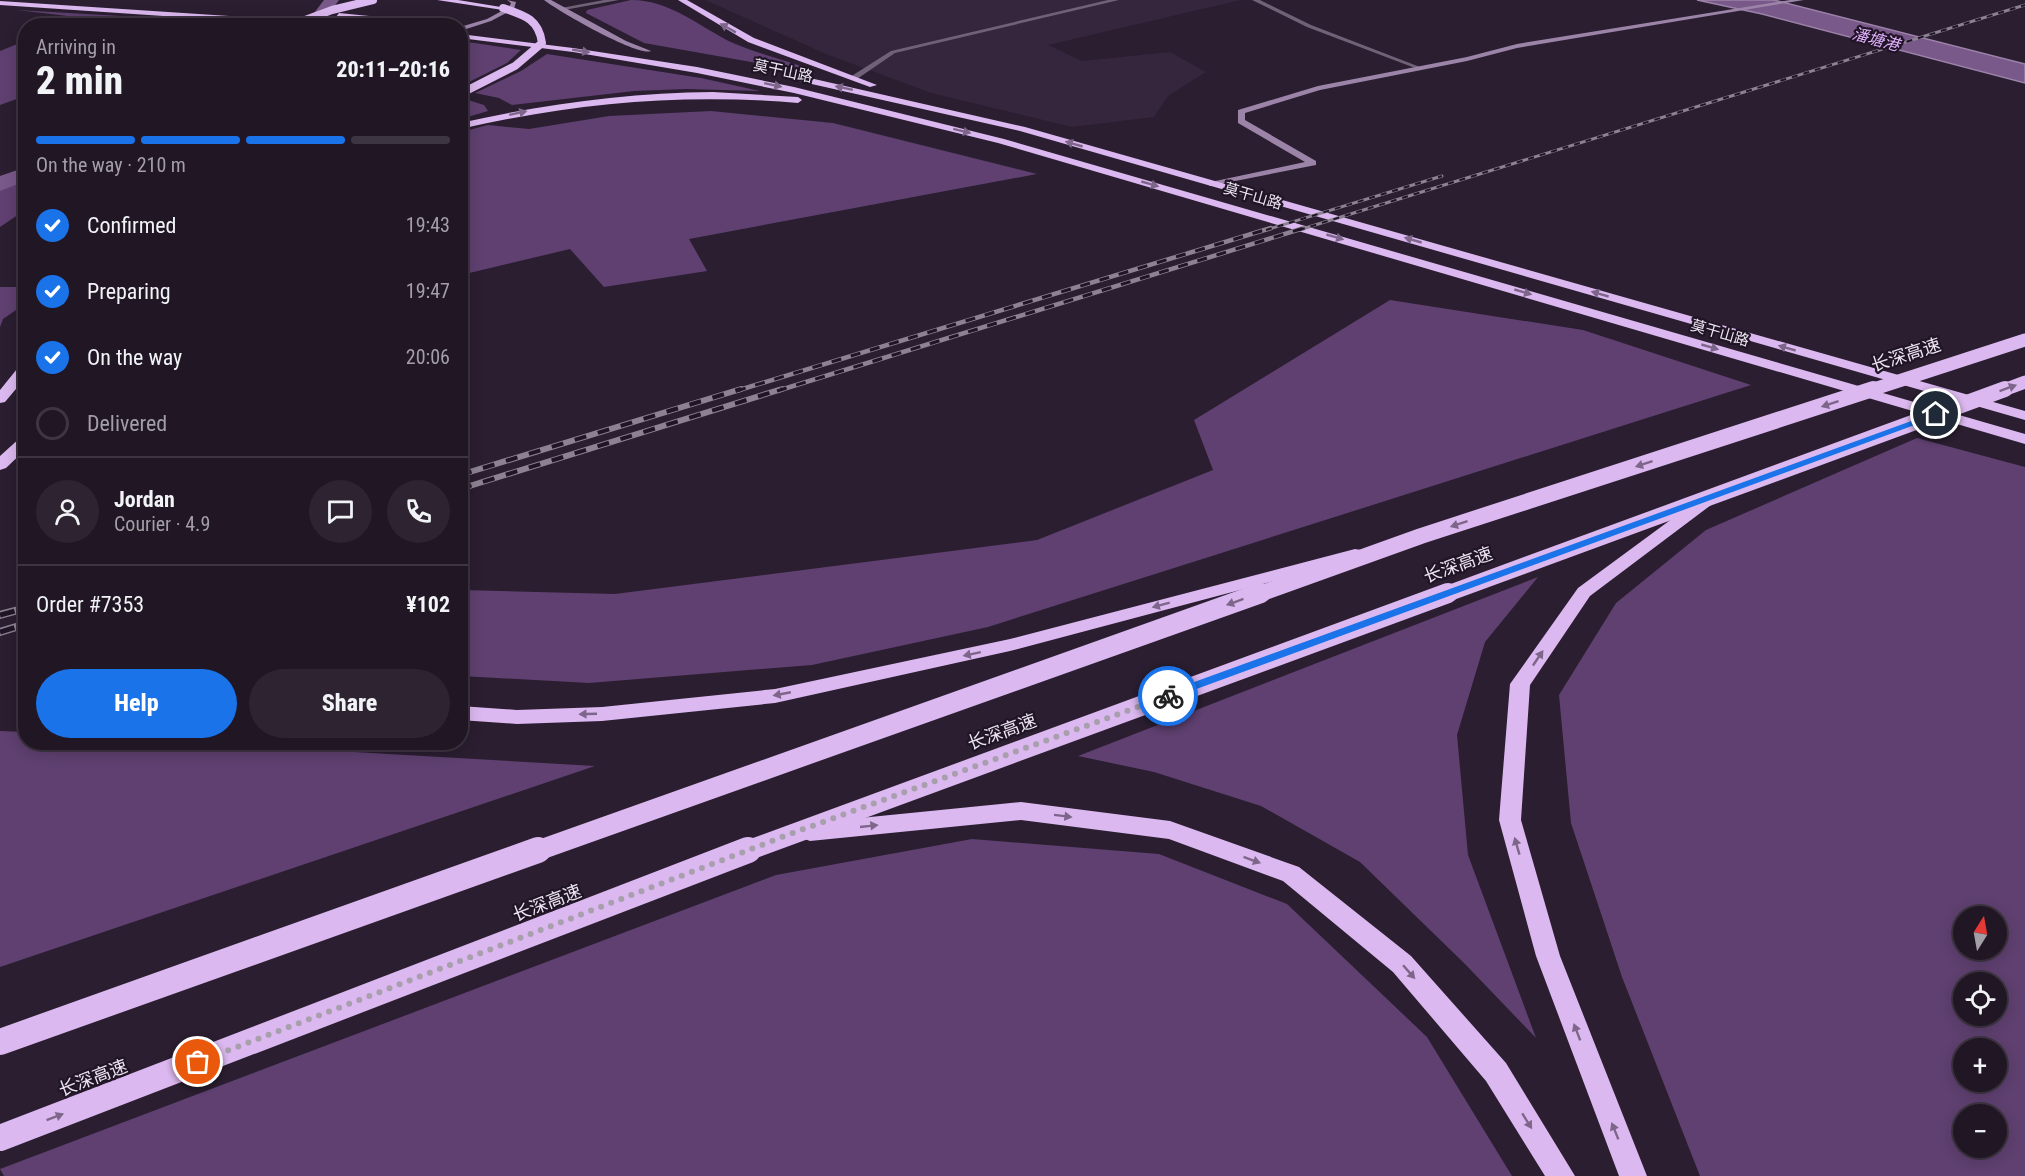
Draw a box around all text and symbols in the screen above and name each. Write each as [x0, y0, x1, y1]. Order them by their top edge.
one-way arrow [720, 23, 737, 33]
water label: 潘塘港 [1850, 24, 1903, 55]
text: Arriving in [36, 35, 116, 59]
one-way arrow [572, 46, 591, 55]
street label: 莫干山路 [752, 56, 814, 86]
text: 20:11–20:16 [336, 57, 450, 82]
text: 2 min [36, 58, 123, 104]
one-way arrow [764, 81, 783, 90]
one-way arrow [835, 82, 854, 92]
one-way arrow [508, 107, 527, 117]
one-way arrow [953, 127, 972, 137]
one-way arrow [1065, 139, 1083, 148]
text: On the way · 210 m [36, 153, 186, 177]
one-way arrow [1141, 179, 1159, 189]
street label: 莫干山路 [1222, 179, 1284, 213]
icon: check [36, 209, 69, 242]
text: Confirmed [87, 213, 176, 238]
text: 19:43 [406, 213, 450, 237]
one-way arrow [1326, 233, 1344, 243]
one-way arrow [1403, 234, 1422, 244]
icon: check [36, 275, 69, 308]
text: Preparing [87, 279, 171, 304]
text: 19:47 [406, 279, 450, 303]
one-way arrow [1514, 288, 1532, 297]
one-way arrow [1591, 289, 1609, 298]
street label: 莫干山路 [1689, 316, 1751, 350]
street label: 长深高速 [1868, 333, 1943, 376]
icon: check [36, 341, 69, 374]
one-way arrow [1701, 343, 1719, 352]
one-way arrow [1778, 343, 1796, 352]
text: On the way [87, 345, 182, 370]
text: 20:06 [406, 345, 450, 369]
one-way arrow [1999, 383, 2017, 393]
pin [1910, 388, 1961, 439]
icon: home [1919, 397, 1952, 430]
one-way arrow [1821, 399, 1839, 409]
text: Delivered [87, 411, 167, 436]
one-way arrow [1635, 459, 1653, 469]
button: person [36, 480, 99, 543]
button: chat [309, 480, 372, 543]
button: phone [387, 480, 450, 543]
text: Jordan [114, 487, 175, 512]
text: Courier · 4.9 [114, 512, 210, 536]
one-way arrow [1450, 520, 1468, 529]
street label: 长深高速 [1420, 542, 1495, 587]
text: Order #7353 [36, 592, 144, 617]
text: ¥102 [406, 592, 450, 617]
one-way arrow [1226, 598, 1244, 608]
one-way arrow [1152, 601, 1170, 611]
one-way arrow [963, 649, 982, 659]
one-way arrow [1532, 651, 1544, 667]
courier [1138, 666, 1198, 726]
button: Help [36, 669, 237, 738]
button: Share [249, 669, 450, 738]
icon: bike [1152, 680, 1185, 713]
one-way arrow [772, 690, 791, 699]
street label: 长深高速 [964, 709, 1039, 754]
one-way arrow [578, 710, 597, 719]
one-way arrow [1054, 811, 1073, 821]
one-way arrow [860, 821, 879, 831]
one-way arrow [1512, 837, 1521, 855]
one-way arrow [1243, 855, 1261, 865]
street label: 长深高速 [509, 880, 584, 925]
north arrow [1953, 906, 2007, 960]
map controls [1953, 906, 2007, 1158]
one-way arrow [1402, 964, 1415, 979]
button: locate [1953, 972, 2007, 1026]
one-way arrow [1571, 1022, 1581, 1040]
pin [172, 1036, 223, 1087]
button: + [1953, 1038, 2007, 1092]
icon: bag [181, 1045, 214, 1078]
street label: 长深高速 [55, 1055, 130, 1100]
button: − [1953, 1104, 2007, 1158]
one-way arrow [46, 1112, 64, 1122]
one-way arrow [1522, 1113, 1533, 1129]
one-way arrow [1610, 1122, 1620, 1140]

